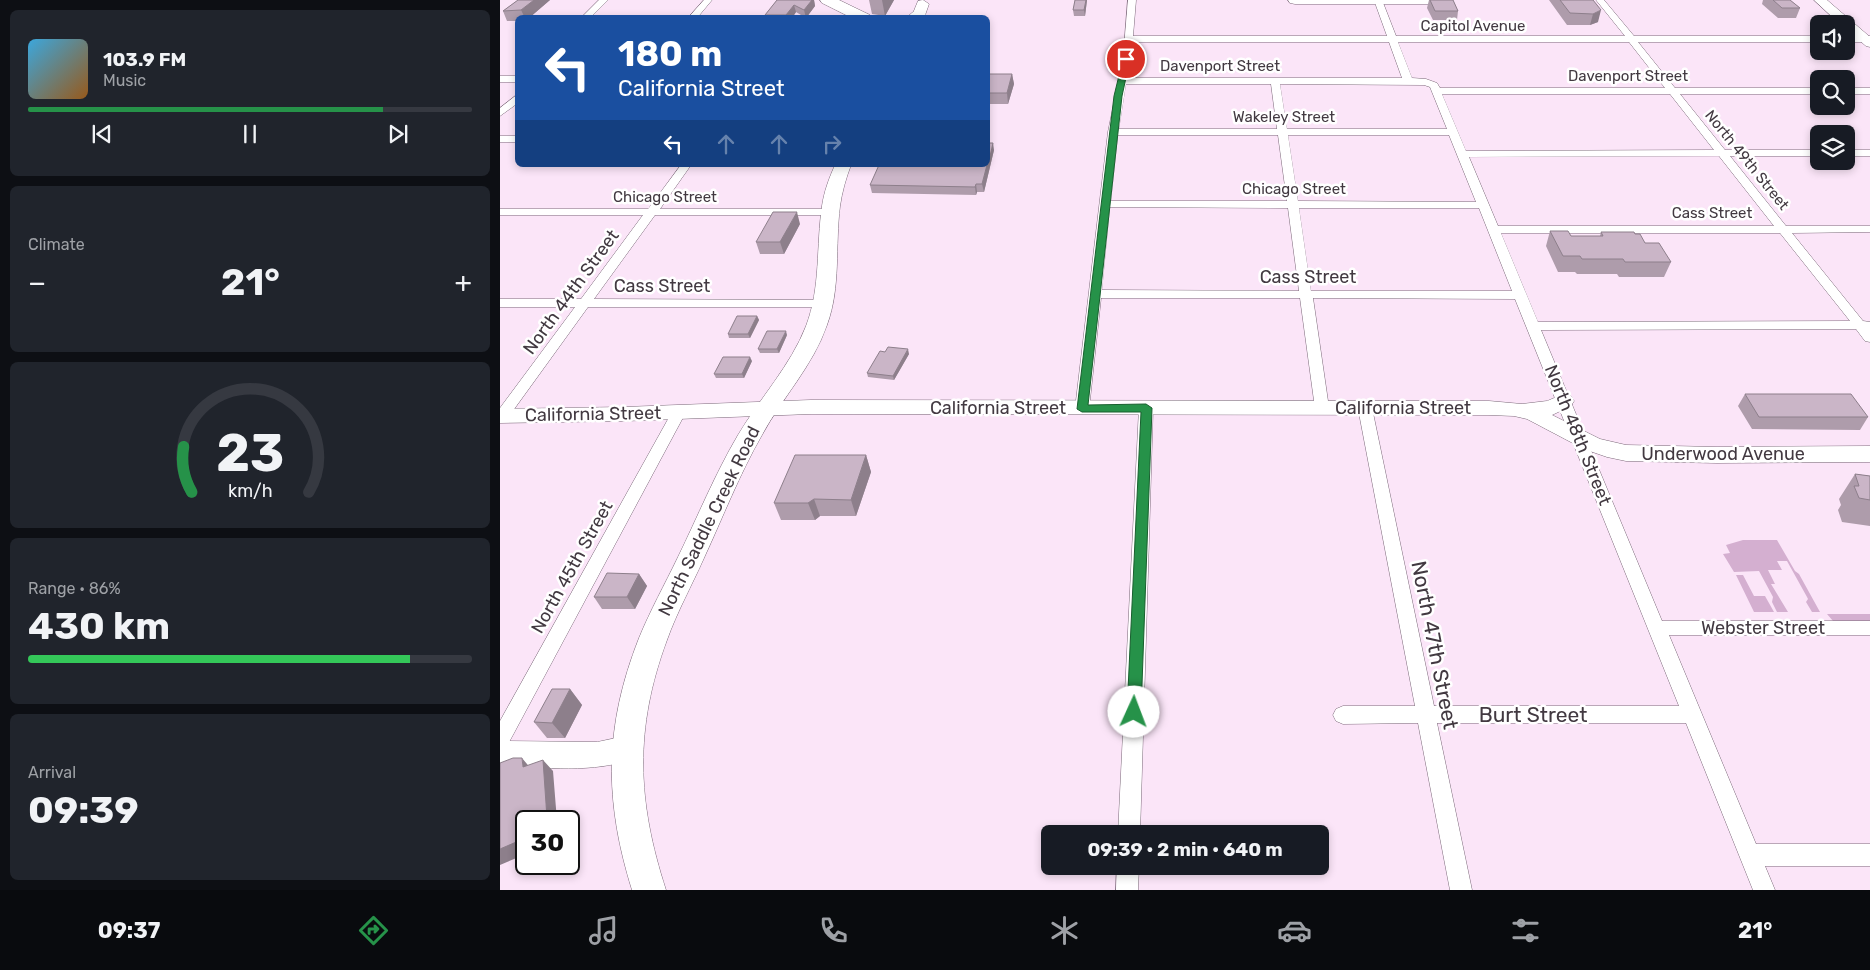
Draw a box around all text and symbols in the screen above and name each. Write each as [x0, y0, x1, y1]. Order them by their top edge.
map controls [1810, 15, 1855, 170]
button: sound [1810, 15, 1855, 60]
street label: Capitol Avenue [1421, 17, 1525, 35]
text: 180 m [618, 33, 722, 75]
icon: left [535, 35, 600, 100]
pin [1105, 38, 1147, 80]
icon: arrive [1112, 45, 1140, 73]
text: 103.9 FM [103, 48, 186, 71]
street label: Davenport Street [1160, 57, 1280, 75]
street label: Davenport Street [1568, 67, 1688, 85]
button: search [1810, 70, 1855, 115]
text: Music [103, 71, 146, 90]
text: California Street [618, 75, 785, 102]
street label: North 49th Street [1701, 106, 1793, 214]
street label: Wakeley Street [1233, 108, 1335, 126]
icon: previous [88, 120, 116, 148]
icon: pause [236, 120, 264, 148]
icon: next [384, 120, 412, 148]
button: layers [1810, 125, 1855, 170]
icon: left [659, 130, 687, 158]
icon: ahead [712, 130, 740, 158]
icon: ahead [765, 130, 793, 158]
icon: right [818, 130, 846, 158]
street label: Chicago Street [1242, 180, 1346, 198]
street label: Chicago Street [613, 188, 717, 206]
street label: Cass Street [1672, 204, 1752, 222]
street label: North 44th Street [518, 225, 624, 359]
text: Climate [28, 235, 85, 254]
text: 21° [221, 259, 280, 305]
text: − [28, 266, 46, 299]
text: + [455, 266, 472, 299]
street label: Cass Street [1260, 266, 1356, 288]
street label: Cass Street [614, 275, 710, 297]
street label: North 48th Street [1540, 362, 1616, 508]
street label: California Street [930, 397, 1066, 419]
street label: California Street [1335, 397, 1471, 419]
street label: California Street [525, 402, 661, 426]
text: 23 [216, 422, 284, 484]
street label: North Saddle Creek Road [653, 422, 765, 620]
street label: Underwood Avenue [1641, 443, 1805, 465]
text: km/h [228, 480, 272, 501]
street label: North 45th Street [526, 497, 618, 637]
street label: North 47th Street [1406, 559, 1464, 731]
text: Range · 86% [28, 579, 121, 598]
text: 430 km [28, 603, 170, 649]
street label: Webster Street [1701, 617, 1825, 639]
position arrow [1107, 685, 1159, 737]
street label: Burt Street [1479, 702, 1587, 727]
text: Arrival [28, 763, 76, 782]
text: 09:39 [28, 787, 139, 833]
speed limit sign: 30 [515, 810, 580, 875]
text: 09:39 · 2 min · 640 m [1087, 838, 1283, 861]
icon: directions [356, 913, 391, 948]
icon: music [586, 913, 621, 948]
icon: phone [816, 913, 851, 948]
icon: climate [1047, 913, 1082, 948]
icon: car [1277, 913, 1312, 948]
icon: filters [1508, 913, 1543, 948]
text: 09:37 [98, 917, 160, 944]
text: 21° [1738, 917, 1772, 944]

